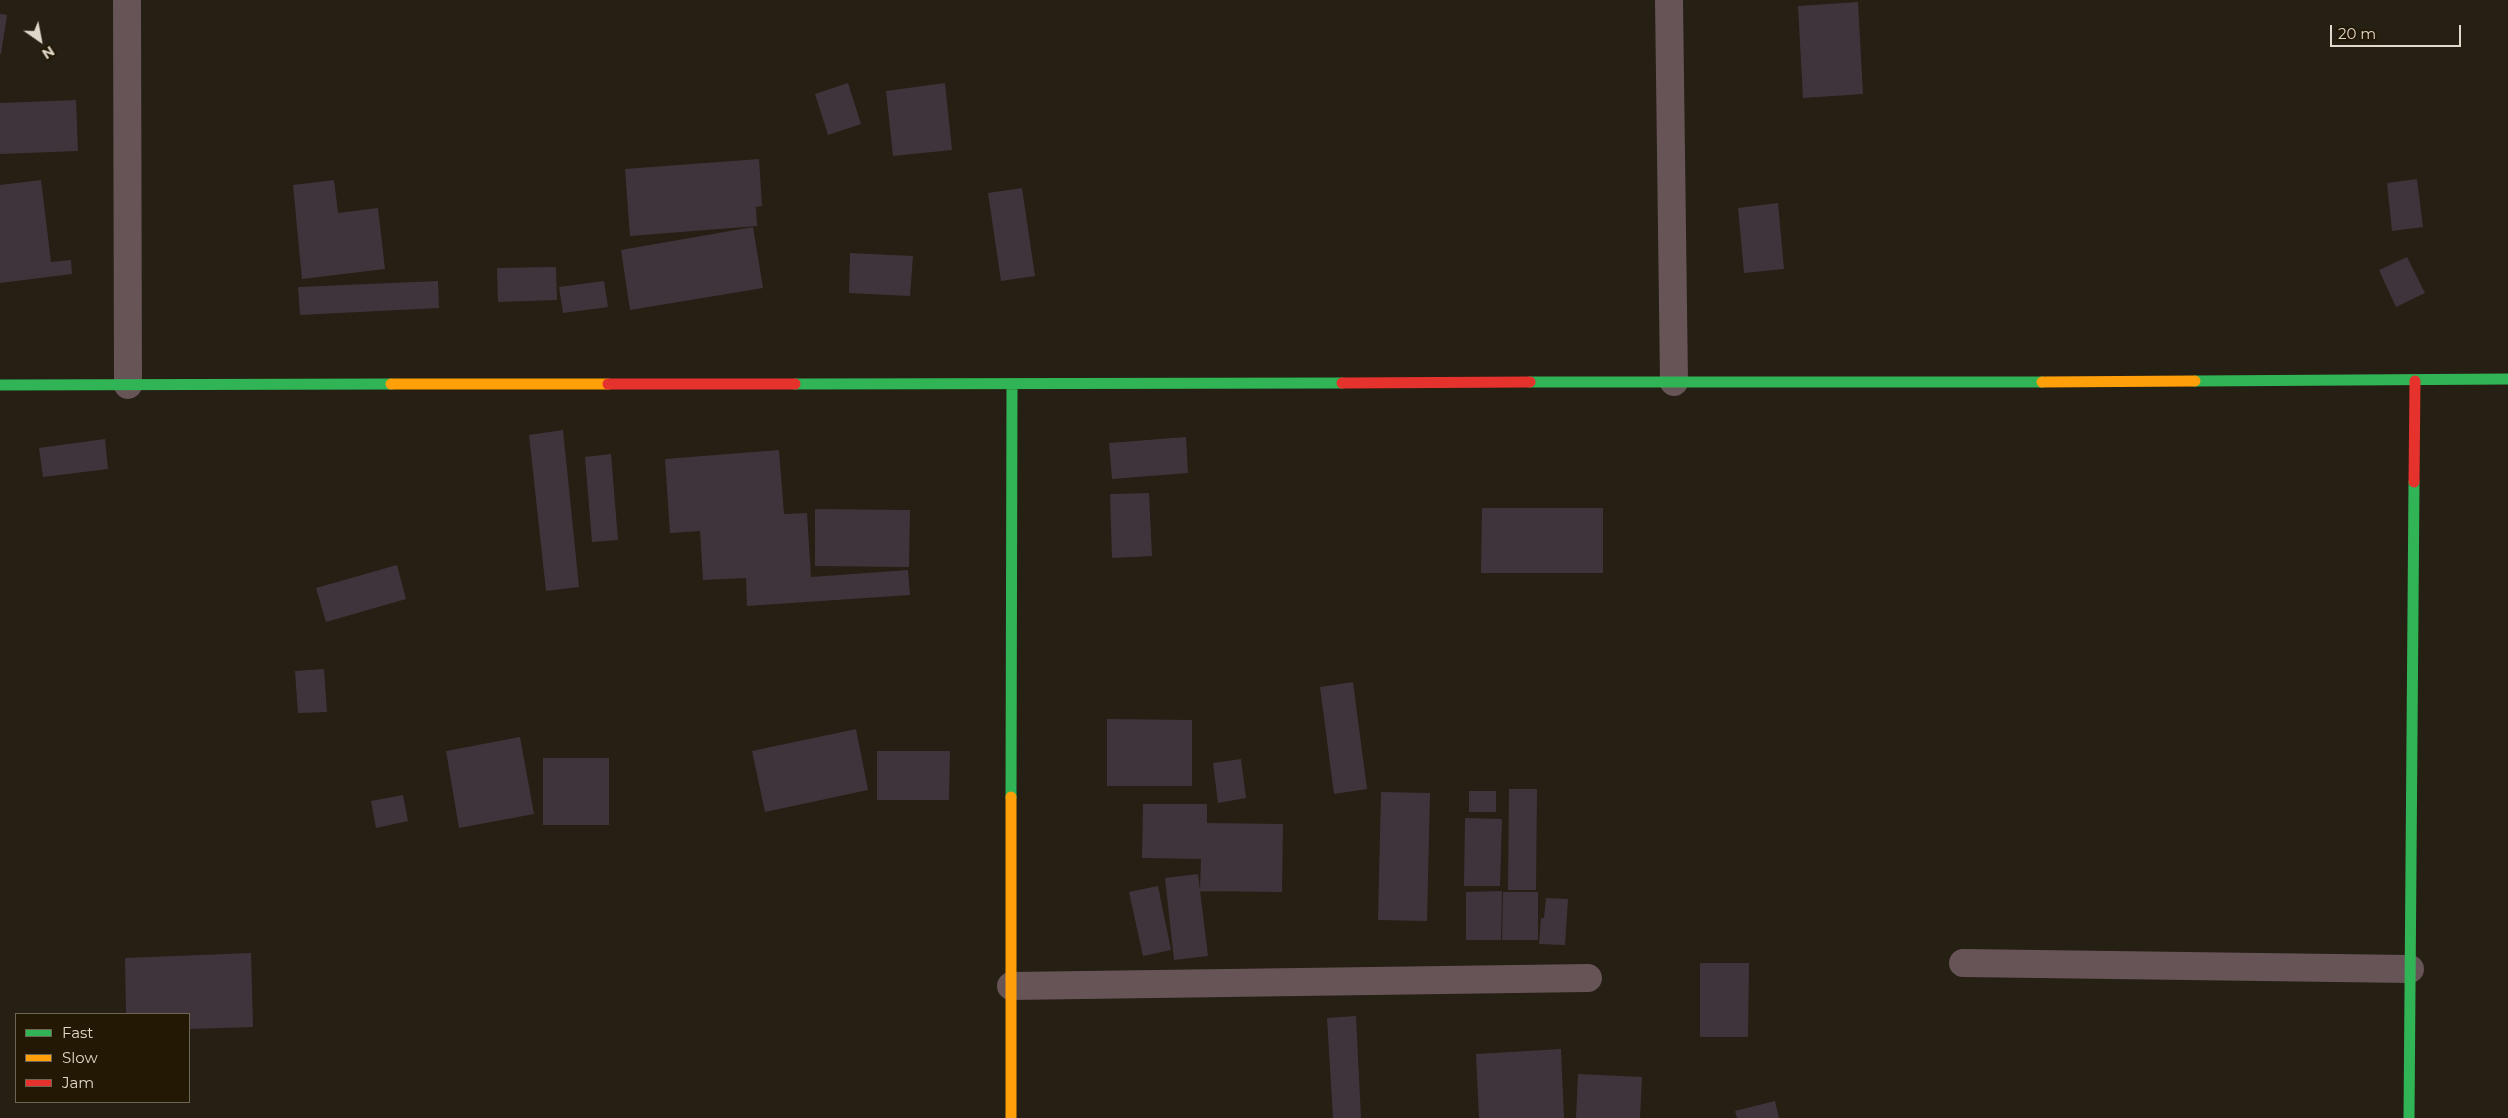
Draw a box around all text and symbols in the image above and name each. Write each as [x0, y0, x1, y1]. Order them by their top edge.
north arrow [15, 15, 65, 65]
scale bar [2333, 15, 2464, 47]
text: 20 m [2338, 24, 2376, 43]
text: N [39, 42, 58, 63]
legend [15, 1013, 190, 1103]
text: Fast [62, 1023, 93, 1042]
text: Slow [62, 1048, 98, 1067]
text: Jam [62, 1073, 94, 1092]

